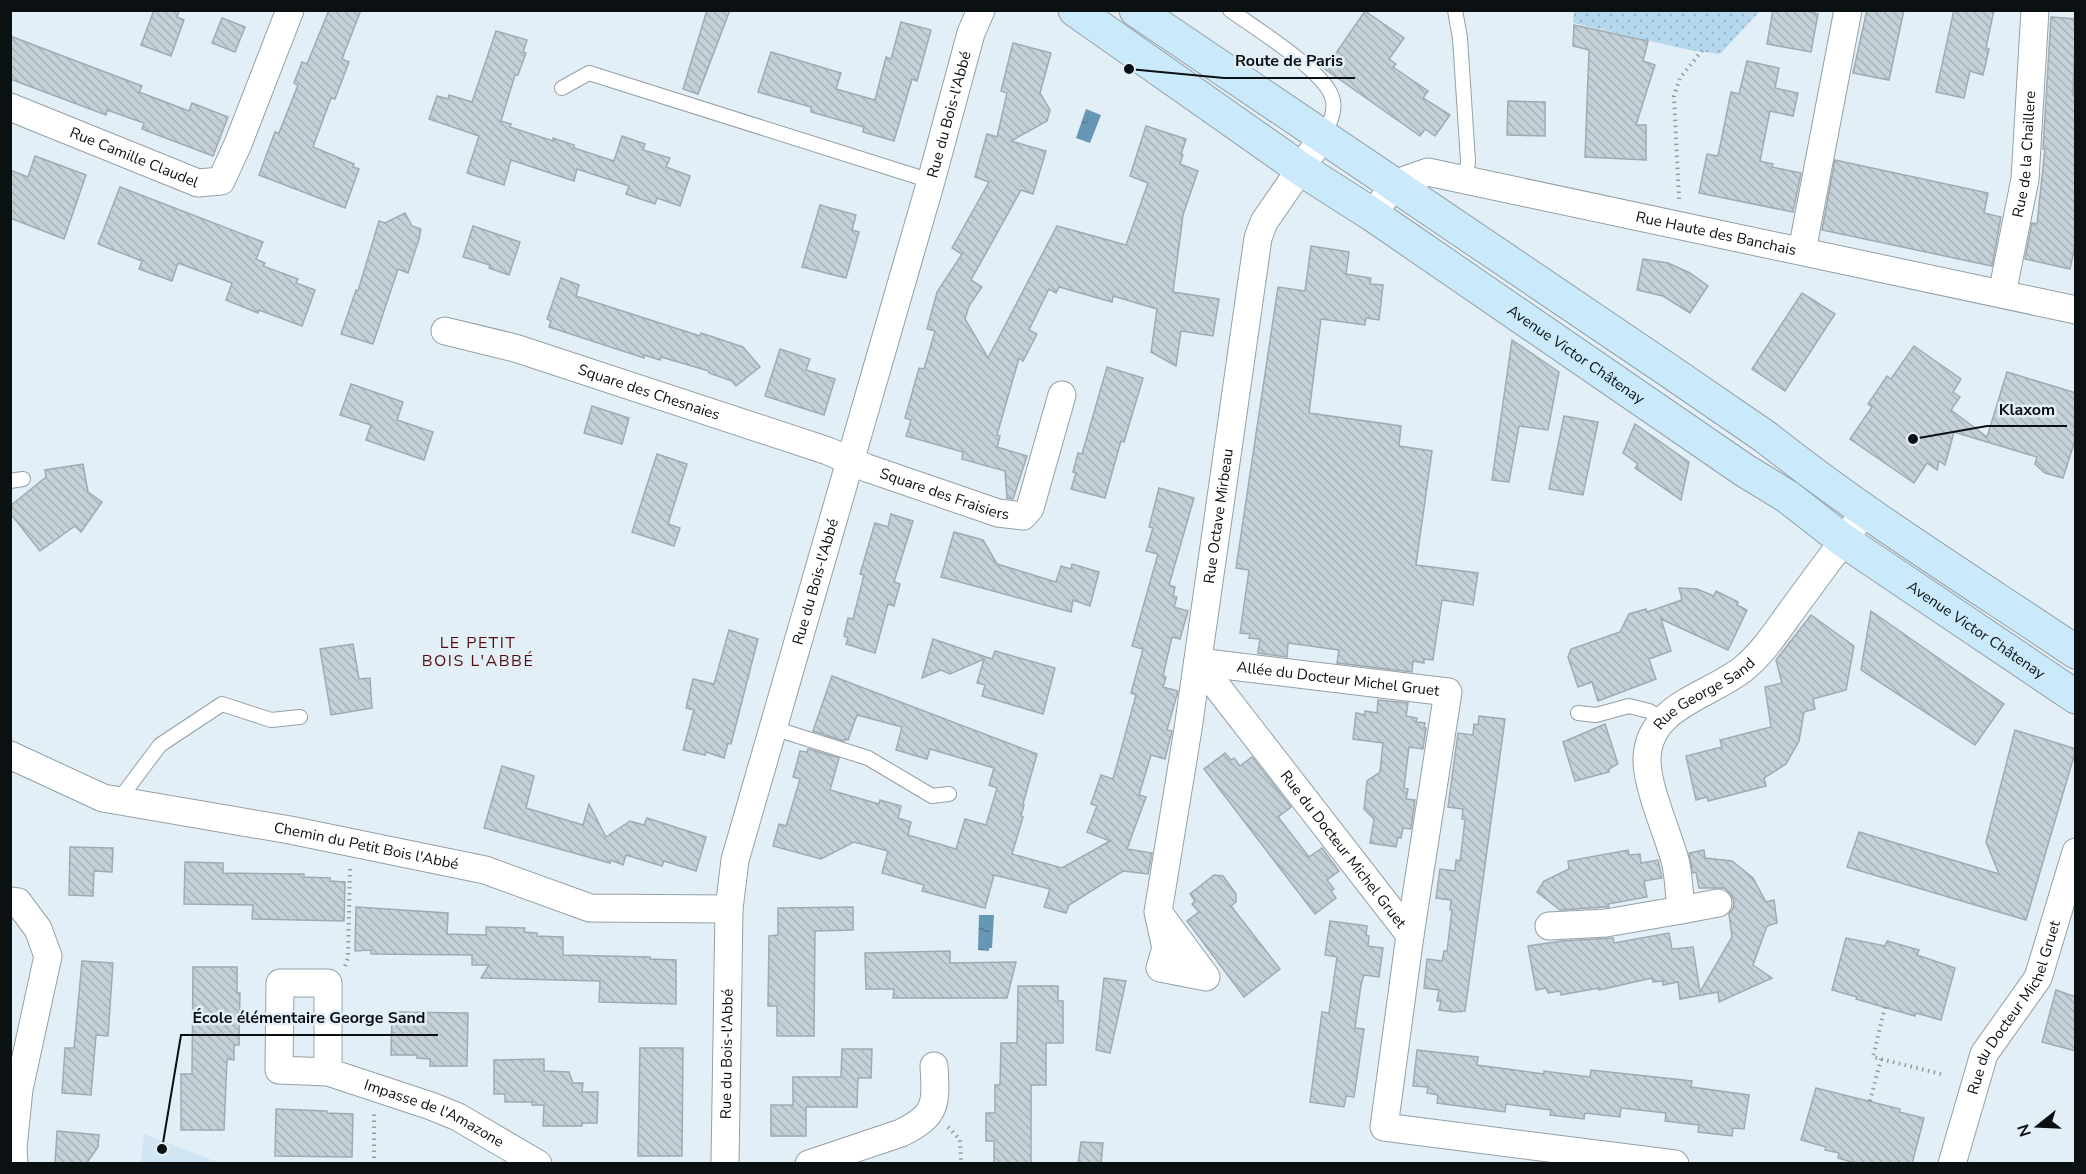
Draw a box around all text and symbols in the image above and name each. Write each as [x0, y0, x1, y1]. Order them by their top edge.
callout: Route de Paris [1224, 44, 1355, 78]
street label: Rue du Bois-l'Abbé [922, 49, 976, 180]
text: Route de Paris [1235, 50, 1343, 72]
street label: Rue de la Chaillere [2008, 90, 2040, 219]
street label: Rue Camille Claudel [67, 122, 202, 192]
street label: Rue Haute des Banchais [1634, 207, 1798, 260]
street label: Avenue Victor Châtenay [1503, 300, 1649, 409]
street label: Square des Chesnaies [575, 359, 722, 425]
callout: Klaxom [1987, 392, 2067, 426]
text: Klaxom [1999, 399, 2055, 421]
street label: Rue Octave Mirbeau [1199, 447, 1238, 585]
street label: Square des Fraisiers [877, 463, 1010, 524]
street label: Rue du Bois-l'Abbé [788, 516, 843, 647]
street label: Avenue Victor Châtenay [1903, 576, 2049, 684]
district label: LE PETIT BOIS L'ABBÉ [422, 632, 534, 672]
street label: Rue George Sand [1649, 653, 1759, 734]
street label: Allée du Docteur Michel Gruet [1236, 657, 1441, 701]
street label: Rue du Docteur Michel Gruet [1276, 766, 1411, 933]
street label: Chemin du Petit Bois l'Abbé [272, 817, 460, 874]
street label: Rue du Docteur Michel Gruet [1963, 917, 2065, 1097]
street label: Rue du Bois-l'Abbé [716, 989, 738, 1119]
callout: École élémentaire George Sand [181, 1001, 438, 1035]
text: École élémentaire George Sand [193, 1007, 425, 1029]
street label: Impasse de l'Amazone [361, 1075, 508, 1152]
north arrow [2008, 1096, 2068, 1156]
text: N [2012, 1121, 2037, 1139]

